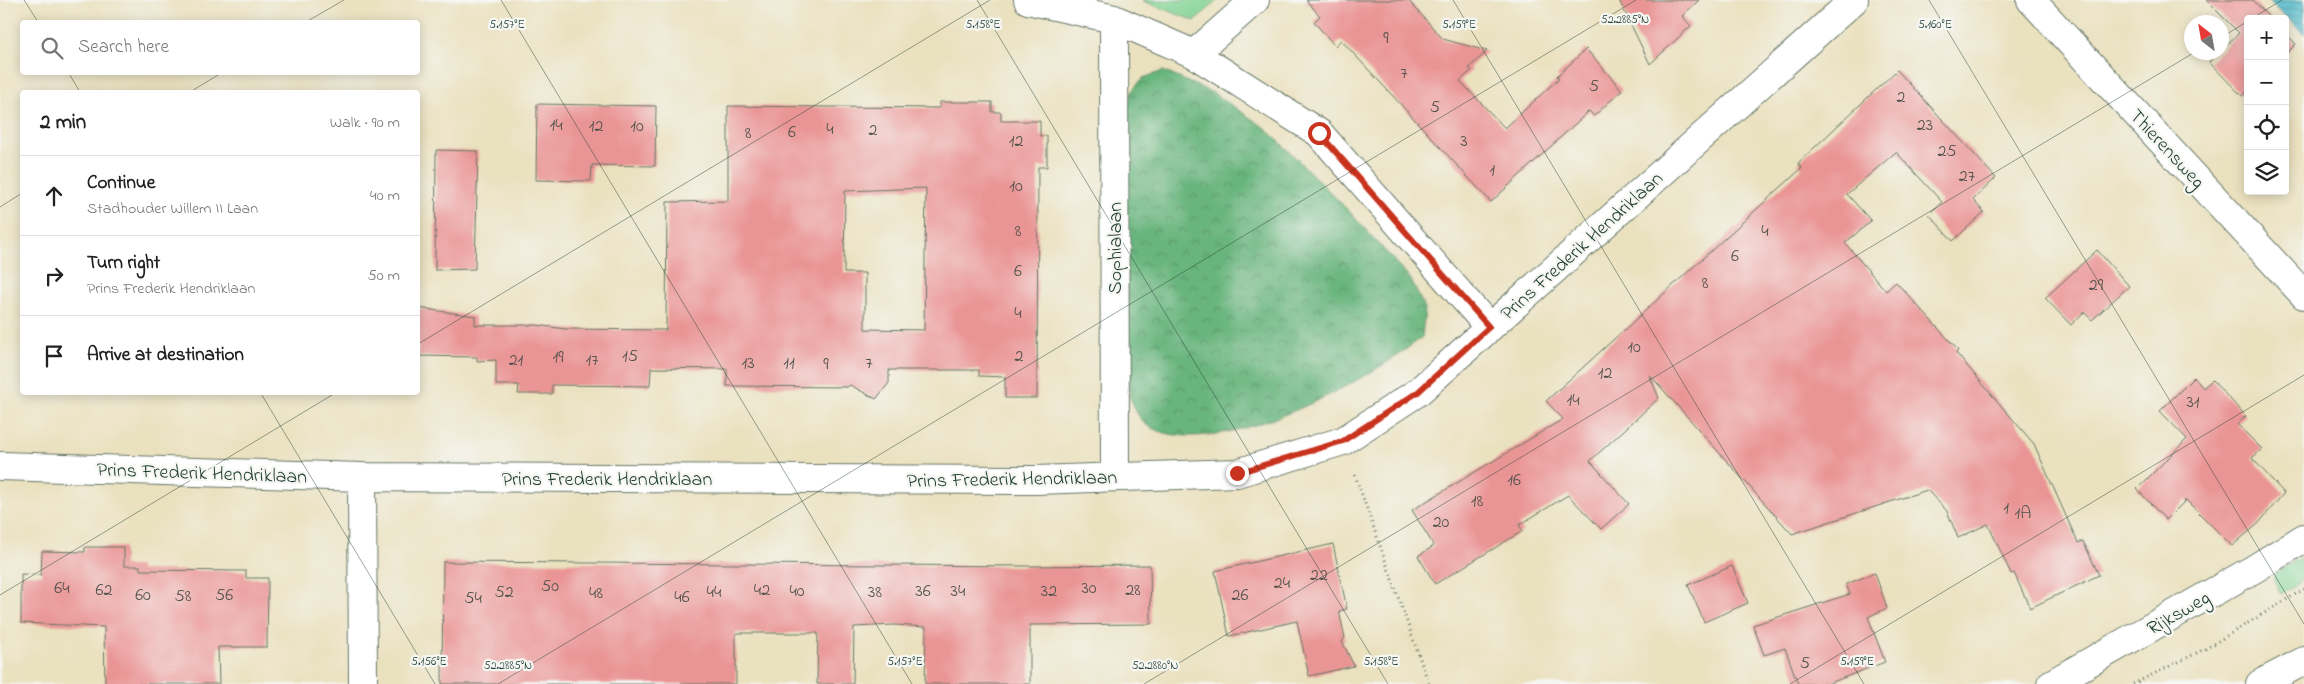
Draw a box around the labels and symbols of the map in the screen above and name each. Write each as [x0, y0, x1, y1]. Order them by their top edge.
text: 52.2885°N [1601, 11, 1649, 29]
north arrow [2184, 15, 2229, 60]
text: 5.157°E [489, 16, 525, 34]
text: 5.158°E [966, 16, 1000, 34]
text: 5.159°E [1442, 16, 1476, 34]
text: 5.160°E [1918, 16, 1952, 34]
house number: 9 [1383, 26, 1389, 52]
house number: 7 [1400, 61, 1408, 87]
house number: 5 [1589, 74, 1599, 100]
house number: 2 [1897, 85, 1906, 111]
house number: 5 [1430, 95, 1440, 121]
street label: Thierensweg [2121, 103, 2211, 197]
house number: 14 [549, 113, 563, 139]
house number: 23 [1917, 113, 1933, 139]
house number: 12 [589, 114, 603, 140]
house number: 10 [630, 114, 644, 140]
house number: 4 [826, 117, 834, 143]
house number: 2 [869, 118, 878, 144]
house number: 6 [788, 120, 796, 146]
house number: 8 [745, 121, 752, 147]
route start [1308, 122, 1331, 145]
house number: 12 [1009, 129, 1023, 155]
house number: 3 [1460, 129, 1468, 155]
house number: 25 [1937, 139, 1957, 165]
house number: 1 [1489, 158, 1495, 184]
house number: 27 [1959, 164, 1976, 190]
street label: Prins Frederik Hendriklaan [1495, 166, 1671, 328]
house number: 10 [1009, 174, 1023, 200]
street label: Sophialaan [1102, 202, 1131, 294]
house number: 8 [1015, 219, 1022, 245]
house number: 4 [1761, 219, 1769, 245]
house number: 6 [1731, 244, 1739, 270]
house number: 6 [1014, 259, 1022, 285]
house number: 8 [1702, 271, 1709, 297]
house number: 29 [2089, 273, 2104, 299]
house number: 4 [1014, 301, 1022, 327]
house number: 10 [1627, 335, 1641, 361]
house number: 15 [622, 344, 638, 370]
house number: 2 [1015, 344, 1024, 370]
house number: 19 [552, 345, 564, 371]
house number: 21 [509, 348, 524, 374]
house number: 17 [585, 348, 599, 374]
house number: 13 [741, 351, 755, 377]
house number: 11 [783, 351, 795, 377]
house number: 7 [865, 351, 873, 377]
house number: 9 [823, 352, 829, 378]
house number: 12 [1598, 361, 1612, 387]
house number: 14 [1566, 388, 1580, 414]
house number: 31 [2186, 390, 2200, 416]
street label: Prins Frederik Hendriklaan [96, 456, 308, 493]
route end [1226, 462, 1249, 485]
street label: Prins Frederik Hendriklaan [907, 464, 1118, 497]
street label: Prins Frederik Hendriklaan [502, 466, 712, 495]
house number: 16 [1507, 468, 1521, 494]
house number: 18 [1471, 489, 1483, 515]
house number: 1 [2003, 496, 2009, 522]
house number: 1A [2015, 501, 2031, 527]
house number: 20 [1433, 510, 1450, 536]
house number: 22 [1310, 563, 1328, 589]
house number: 24 [1274, 571, 1291, 597]
house number: 50 [541, 574, 559, 600]
house number: 64 [54, 576, 70, 602]
house number: 30 [1081, 576, 1097, 602]
house number: 62 [96, 578, 112, 604]
house number: 42 [754, 578, 770, 604]
house number: 28 [1125, 578, 1141, 604]
house number: 40 [789, 579, 805, 605]
house number: 36 [915, 579, 931, 605]
house number: 34 [951, 579, 966, 605]
house number: 32 [1041, 579, 1057, 605]
house number: 52 [494, 580, 514, 606]
house number: 44 [707, 580, 722, 606]
house number: 38 [868, 580, 882, 606]
house number: 48 [589, 581, 603, 607]
house number: 60 [135, 583, 151, 609]
house number: 56 [215, 583, 233, 609]
house number: 26 [1232, 583, 1249, 609]
house number: 58 [174, 584, 192, 610]
street label: Rijksweg [2142, 584, 2217, 645]
house number: 46 [674, 585, 690, 611]
house number: 54 [464, 586, 482, 612]
house number: 5 [1800, 651, 1810, 677]
text: 5.156°E [411, 653, 447, 671]
text: 5.157°E [887, 653, 923, 671]
text: 5.158°E [1364, 653, 1398, 671]
text: 5.159°E [1840, 653, 1874, 671]
text: 52.2885°N [484, 657, 532, 675]
text: 52.2880°N [1132, 657, 1178, 675]

